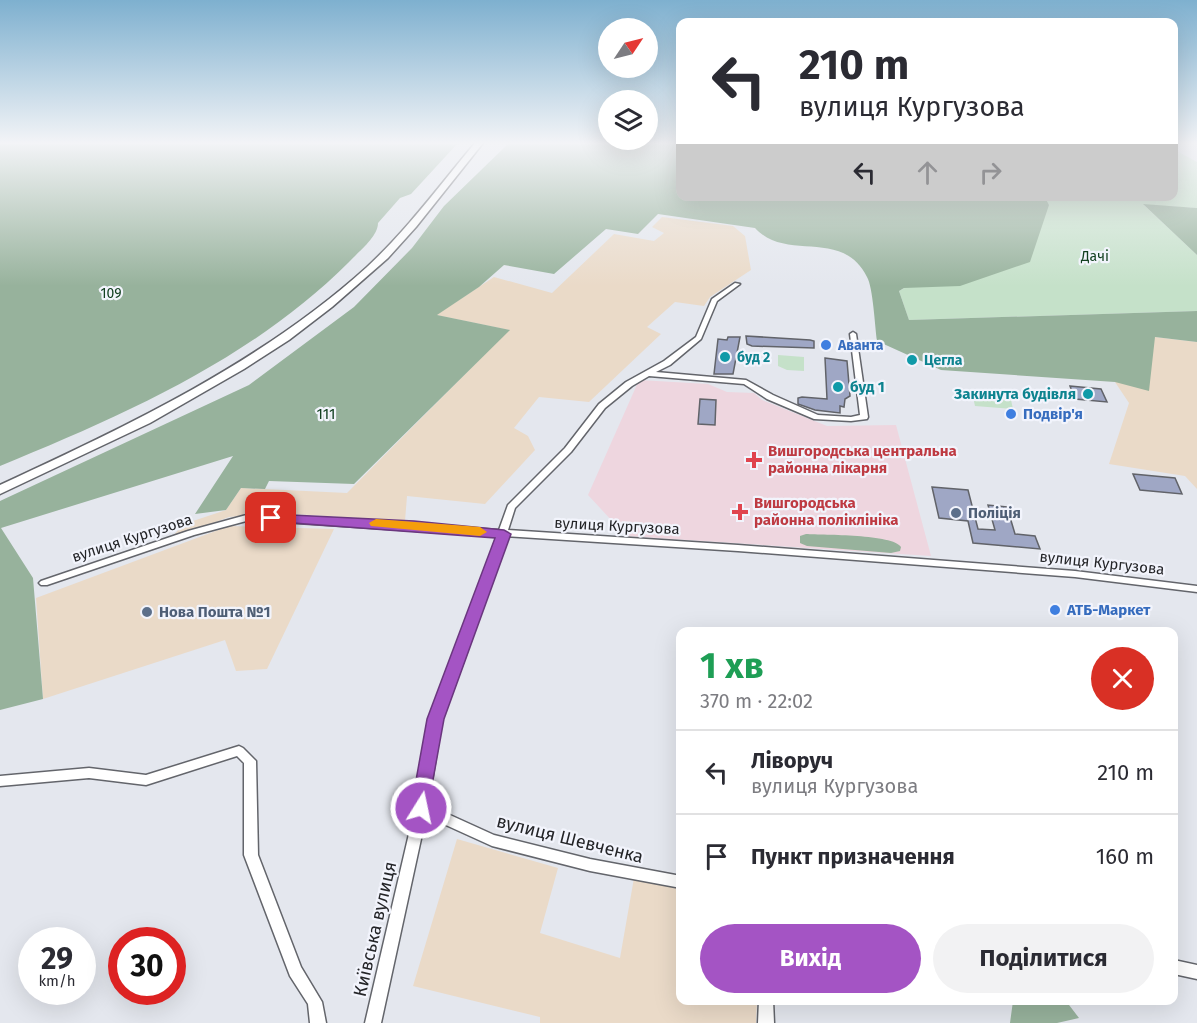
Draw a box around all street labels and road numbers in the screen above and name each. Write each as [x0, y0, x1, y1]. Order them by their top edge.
street label: вулиця Кургузова [70, 510, 194, 566]
street label: вулиця Кургузова [554, 514, 680, 538]
street label: вулиця Кургузова [1039, 547, 1165, 579]
street label: вулиця Шевченка [494, 810, 646, 868]
street label: Київська вулиця [349, 859, 401, 999]

